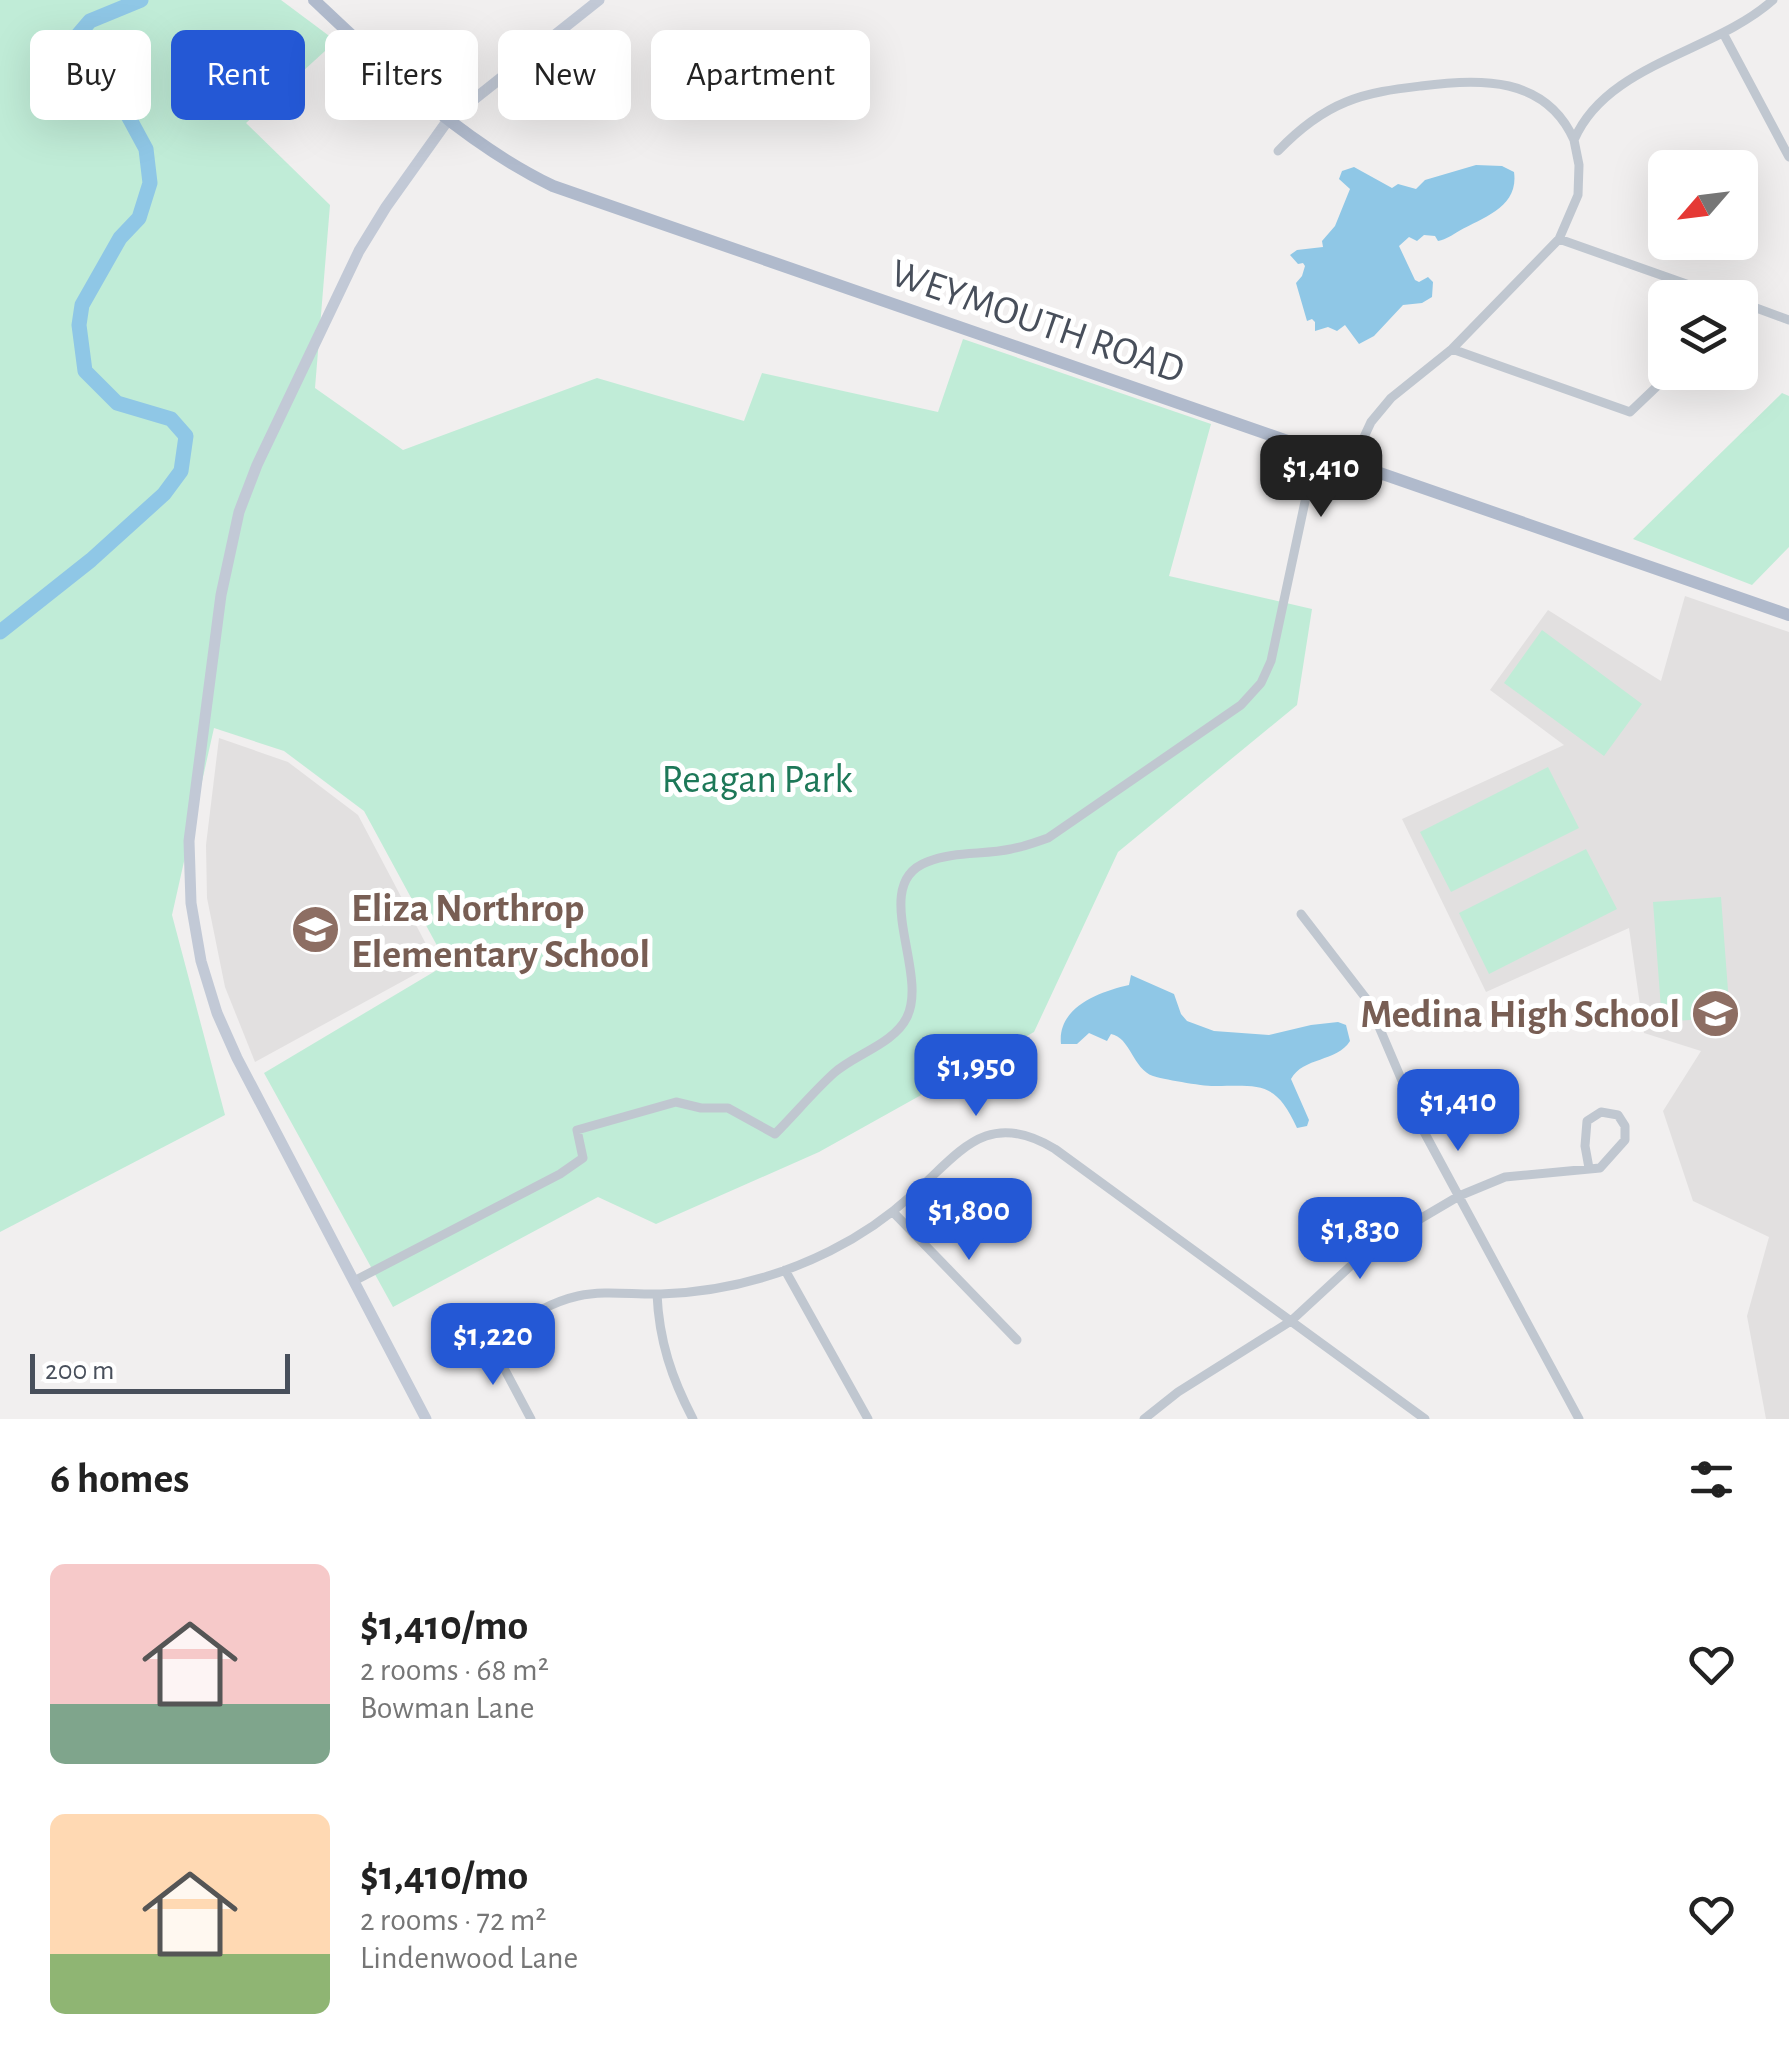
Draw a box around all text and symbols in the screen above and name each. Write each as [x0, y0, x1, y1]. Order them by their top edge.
chip: Buy [30, 30, 151, 120]
chip: Rent [171, 30, 305, 120]
chip: Filters [325, 30, 478, 120]
chip: New [498, 30, 631, 120]
chip: Apartment [651, 30, 870, 120]
north arrow [1648, 150, 1758, 260]
map controls [1648, 150, 1758, 390]
street label: WEYMOUTH ROAD [886, 253, 1189, 391]
button: layers [1648, 280, 1758, 390]
pin: $1,410 [1240, 435, 1402, 520]
text: $1,410 [1282, 451, 1360, 483]
park label: Reagan Park [662, 760, 853, 800]
place label: Eliza Northrop Elementary School [351, 889, 650, 975]
school or university icon: Eliza Northrop Elementary School [290, 904, 342, 956]
school or university icon: Medina High School [1689, 987, 1741, 1039]
place label: Medina High School [1360, 995, 1680, 1035]
pin: $1,950 [895, 1034, 1057, 1119]
text: $1,950 [936, 1050, 1016, 1082]
pin: $1,410 [1377, 1069, 1539, 1154]
text: $1,410 [1419, 1085, 1497, 1117]
pin: $1,800 [888, 1178, 1050, 1263]
text: $1,800 [928, 1194, 1010, 1226]
pin: $1,830 [1279, 1197, 1441, 1282]
text: $1,830 [1320, 1213, 1400, 1245]
pin: $1,220 [412, 1303, 574, 1388]
text: $1,220 [453, 1319, 533, 1351]
scale bar [30, 1349, 290, 1394]
text: 200 m [45, 1357, 114, 1385]
icon: filters [1684, 1452, 1739, 1507]
text: 6 homes [50, 1458, 189, 1500]
icon: home [130, 1604, 250, 1724]
text: $1,410/mo [360, 1605, 528, 1647]
icon: heart [1684, 1637, 1739, 1692]
text: 2 rooms · 68 m² [360, 1654, 549, 1686]
text: Bowman Lane [360, 1692, 535, 1724]
icon: home [130, 1854, 250, 1974]
text: $1,410/mo [360, 1855, 528, 1897]
icon: heart [1684, 1887, 1739, 1942]
text: 2 rooms · 72 m² [360, 1904, 547, 1936]
text: Lindenwood Lane [360, 1942, 578, 1974]

